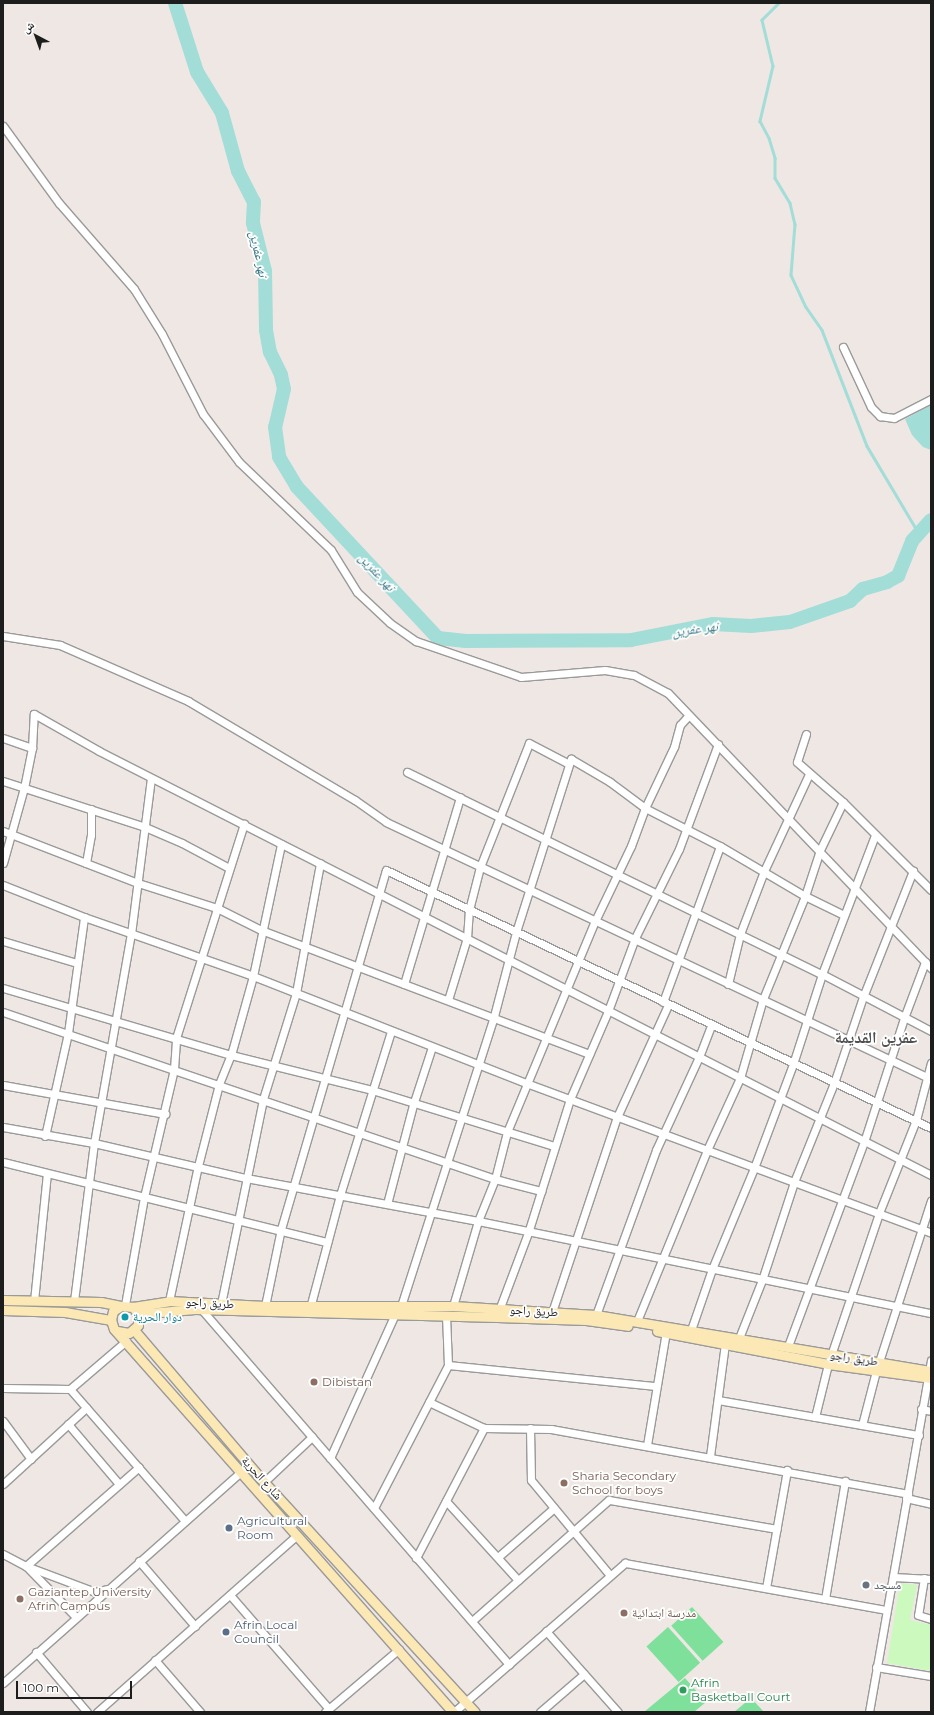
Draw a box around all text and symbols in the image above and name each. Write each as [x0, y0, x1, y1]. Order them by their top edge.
north arrow [16, 16, 56, 56]
text: ش [19, 18, 37, 36]
water label: نهر عفرين [247, 230, 271, 278]
water label: نهر عفرين [356, 550, 398, 594]
water label: نهر عفرين [671, 618, 719, 640]
district label: عفرين القديمة [835, 1028, 917, 1048]
street label: طريق راجو [185, 1295, 235, 1311]
street label: طريق راجو [509, 1303, 559, 1319]
place label: دوار الحرية [133, 1310, 182, 1324]
marker: دوار الحرية [120, 1312, 130, 1322]
street label: طريق راجو [829, 1347, 879, 1369]
place label: Dibistan [322, 1375, 372, 1389]
marker: Dibistan [309, 1377, 319, 1387]
street label: شارع الحرية [239, 1453, 285, 1503]
place label: Sharia Secondary School for boys [572, 1469, 676, 1497]
marker: Sharia Secondary School for boys [559, 1478, 569, 1488]
place label: Agricultural Room [237, 1514, 307, 1542]
marker: Agricultural Room [224, 1523, 234, 1533]
place label: مسجد [874, 1578, 901, 1592]
marker: مسجد [861, 1580, 871, 1590]
place label: Gaziantep University Afrin Campus [28, 1585, 151, 1613]
marker: Gaziantep University Afrin Campus [15, 1594, 25, 1604]
place label: مدرسة ابتدائية [632, 1606, 696, 1620]
marker: مدرسة ابتدائية [619, 1608, 629, 1618]
place label: Afrin Local Council [234, 1618, 297, 1646]
marker: Afrin Local Council [221, 1627, 231, 1637]
scale bar [18, 1673, 134, 1699]
place label: Afrin Basketball Court [691, 1676, 790, 1704]
text: 100 m [23, 1680, 59, 1695]
marker: Afrin Basketball Court [678, 1685, 688, 1695]

